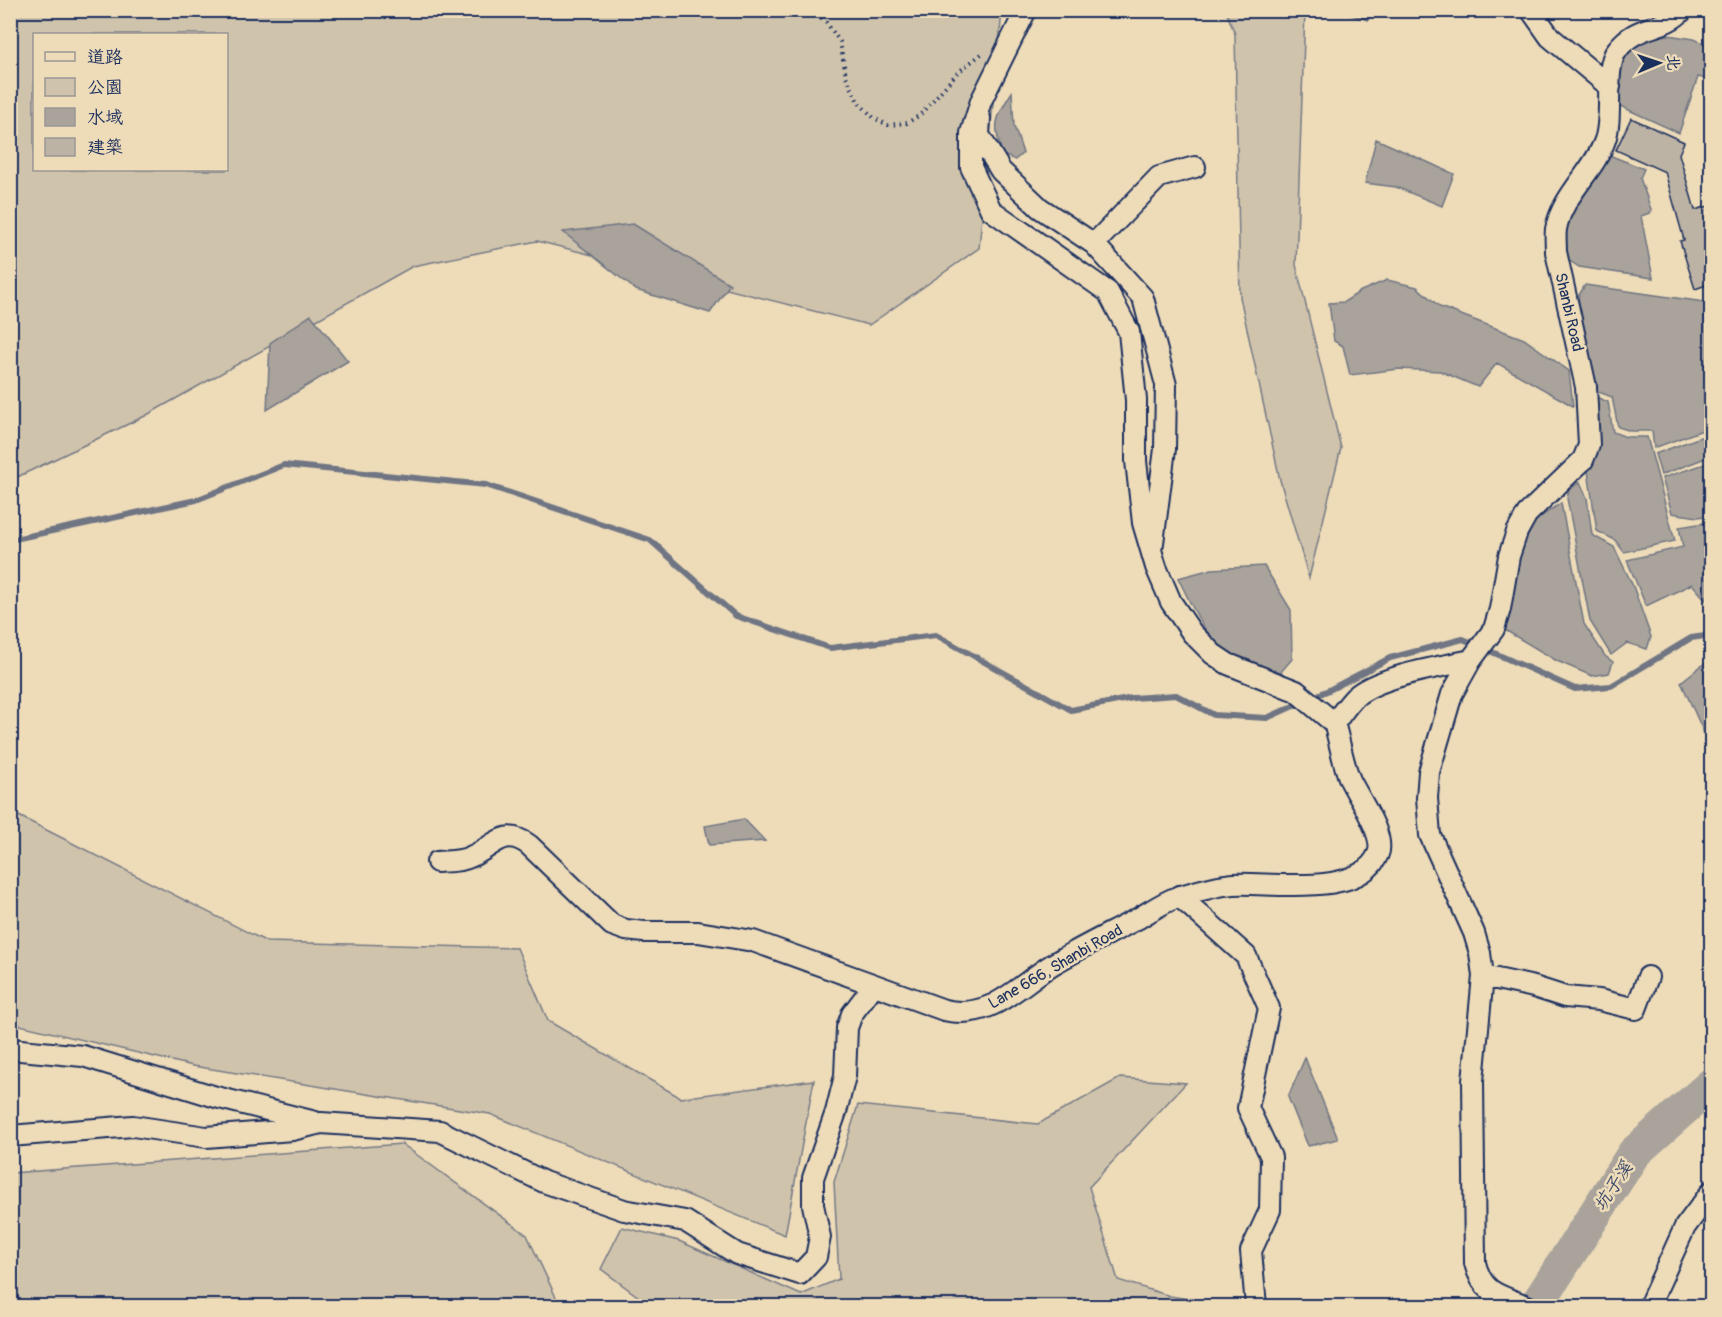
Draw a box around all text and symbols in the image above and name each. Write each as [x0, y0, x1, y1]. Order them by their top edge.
legend [33, 33, 228, 171]
north arrow [1629, 33, 1689, 93]
text: 道路 [87, 46, 123, 69]
text: 北 [1663, 54, 1683, 71]
text: 公園 [87, 76, 123, 99]
text: 水域 [87, 106, 123, 129]
text: 建築 [87, 136, 123, 159]
street label: Shanbi Road [1550, 271, 1588, 354]
street label: Lane 666, Shanbi Road [985, 920, 1126, 1014]
water label: 坑子溪 [1589, 1157, 1638, 1215]

